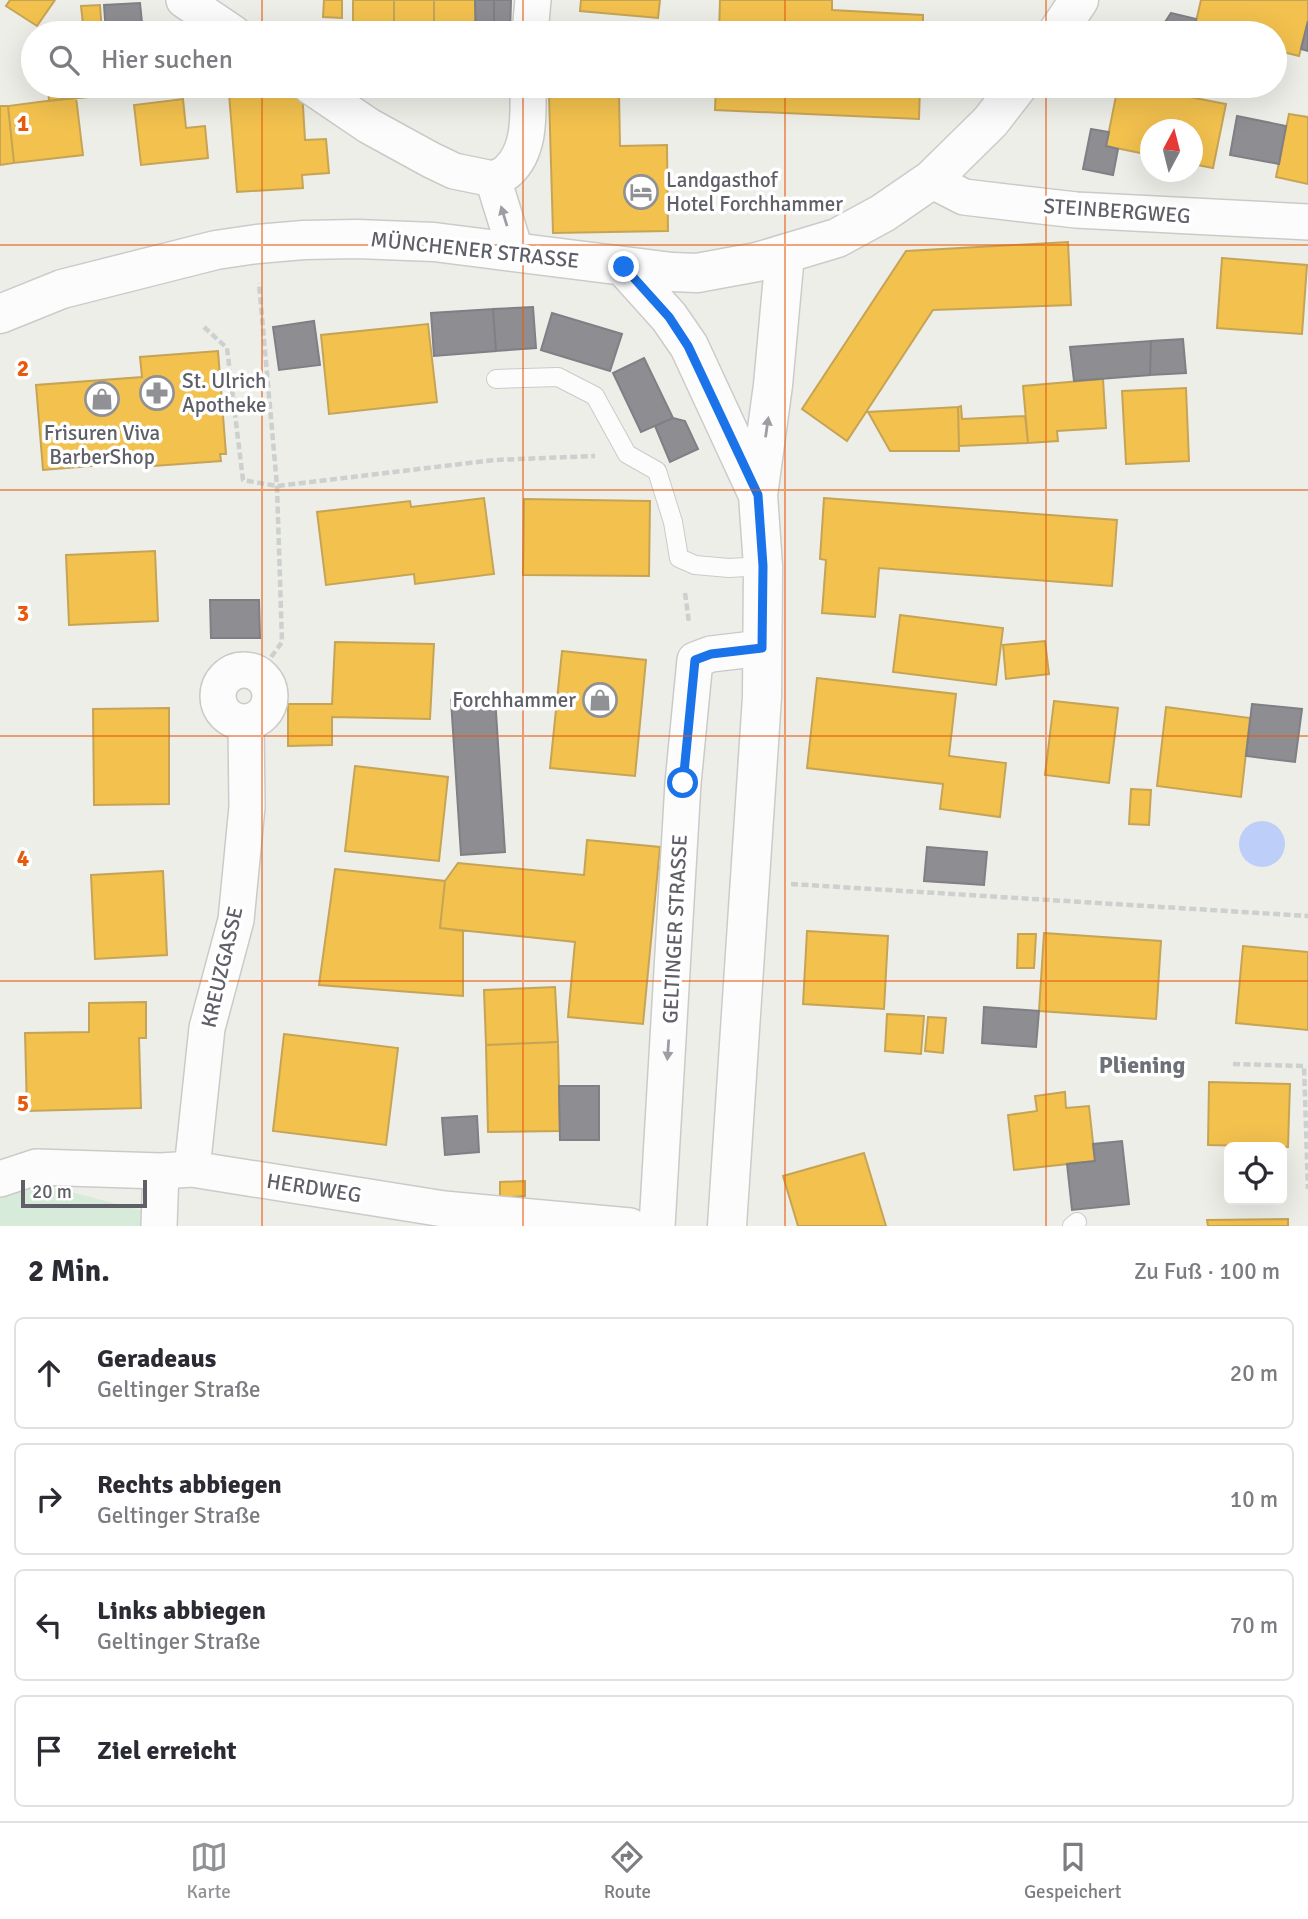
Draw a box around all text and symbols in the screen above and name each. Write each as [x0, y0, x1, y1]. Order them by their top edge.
search box [21, 21, 1287, 98]
icon: search [45, 41, 83, 79]
text: Hier suchen [101, 44, 233, 76]
text: 1 [17, 109, 29, 138]
north arrow [1140, 119, 1203, 182]
place label: Landgasthof Hotel Forchhammer [666, 167, 843, 217]
hotel icon: Landgasthof Hotel Forchhammer [622, 173, 660, 211]
street label: STEINBERGWEG [1043, 193, 1191, 229]
one-way arrow [499, 205, 509, 226]
street label: MÜNCHENER STRASSE [369, 226, 581, 274]
route end [608, 251, 639, 282]
text: 2 [17, 354, 29, 383]
place label: St. Ulrich Apotheke [182, 368, 267, 418]
pharmacy icon: St. Ulrich Apotheke [138, 374, 176, 412]
shop icon: Frisuren Viva BarberShop [83, 380, 121, 418]
one-way arrow [762, 416, 773, 438]
place label: Frisuren Viva BarberShop [44, 420, 160, 470]
text: 3 [17, 599, 29, 628]
shop icon: Forchhammer [581, 681, 619, 719]
place label: Forchhammer [452, 687, 576, 713]
route start [667, 767, 698, 798]
street label: GELTINGER STRASSE [657, 834, 693, 1024]
text: 4 [17, 844, 29, 873]
street label: KREUZGASSE [195, 904, 249, 1030]
one-way arrow [662, 1039, 673, 1061]
district label: Pliening [1099, 1050, 1185, 1080]
text: 5 [17, 1089, 29, 1118]
map controls [1224, 1142, 1287, 1205]
button: locate [1224, 1142, 1287, 1205]
street label: HERDWEG [265, 1168, 363, 1208]
scale bar [21, 1177, 147, 1209]
text: 20 m [32, 1180, 72, 1204]
text: 2 Min. [28, 1253, 110, 1290]
text: Zu Fuß · 100 m [1134, 1257, 1280, 1286]
text: Geradeaus [97, 1343, 216, 1375]
icon: ahead [30, 1354, 68, 1392]
text: 20 m [1230, 1359, 1278, 1388]
text: Geltinger Straße [97, 1375, 261, 1404]
text: Rechts abbiegen [97, 1469, 282, 1501]
icon: right [30, 1480, 68, 1518]
text: 10 m [1230, 1485, 1278, 1514]
text: Geltinger Straße [97, 1501, 261, 1530]
text: Links abbiegen [97, 1595, 266, 1627]
icon: left [30, 1606, 68, 1644]
text: 70 m [1230, 1611, 1278, 1640]
text: Geltinger Straße [97, 1627, 261, 1656]
icon: arrive [30, 1732, 68, 1770]
text: Ziel erreicht [97, 1735, 237, 1767]
tab: Karte [186, 1838, 231, 1904]
tab: Route [604, 1838, 651, 1904]
tab: Gespeichert [1024, 1838, 1122, 1904]

